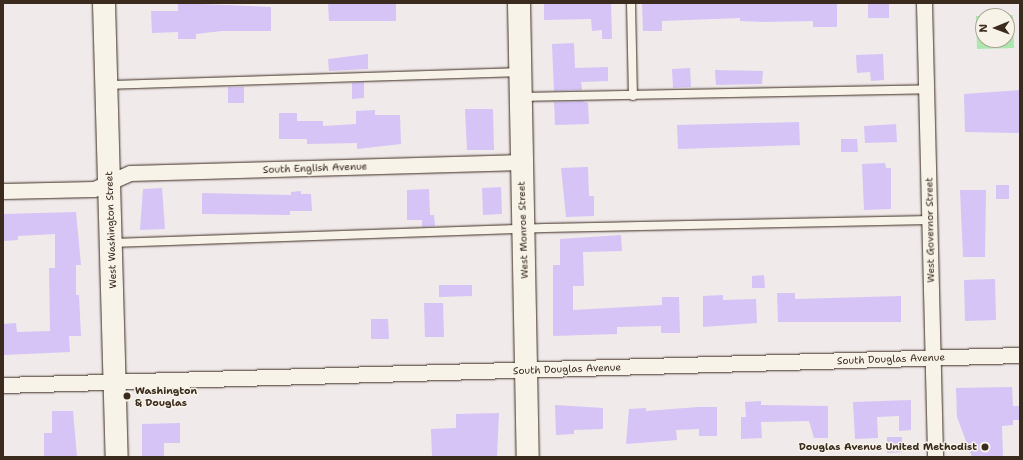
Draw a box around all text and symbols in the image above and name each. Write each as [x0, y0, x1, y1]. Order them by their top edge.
north arrow [975, 8, 1015, 48]
text: N [976, 24, 991, 33]
street label: South English Avenue [263, 160, 367, 176]
street label: West Washington Street [103, 171, 119, 289]
street label: West Governor Street [923, 177, 937, 283]
street label: West Monroe Street [515, 181, 531, 279]
street label: South Douglas Avenue [837, 351, 945, 367]
street label: South Douglas Avenue [513, 361, 621, 377]
place label: Washington & Douglas [135, 384, 197, 408]
marker: Washington & Douglas [122, 391, 132, 401]
place label: Douglas Avenue United Methodist [799, 441, 977, 453]
marker: Douglas Avenue United Methodist [980, 442, 990, 452]

